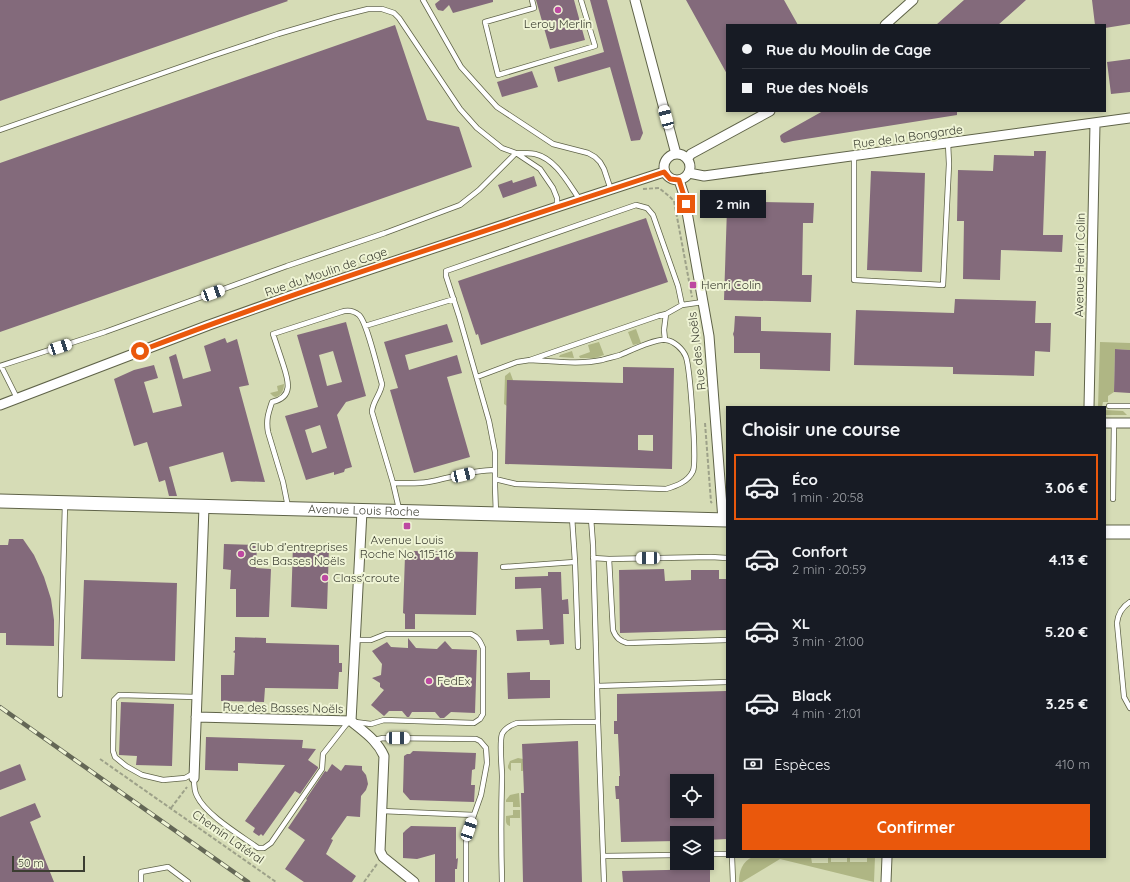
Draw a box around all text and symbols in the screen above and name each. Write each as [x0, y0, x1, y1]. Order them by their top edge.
marker: Leroy Merlin [553, 5, 563, 15]
place label: Leroy Merlin [524, 16, 592, 31]
text: Rue du Moulin de Cage [766, 40, 931, 59]
text: Rue des Noëls [766, 78, 868, 97]
car [657, 104, 675, 130]
street label: Rue de la Bongarde [852, 121, 964, 152]
callout: 2 min [700, 190, 766, 218]
route end [677, 195, 695, 213]
text: 2 min [716, 196, 750, 212]
street label: Avenue Henri Colin [1071, 213, 1088, 317]
street label: Rue du Moulin de Cage [263, 243, 389, 300]
place label: Henri Colin [701, 277, 761, 292]
marker: Henri Colin [688, 280, 698, 290]
car [200, 283, 226, 303]
street label: Rue des Noëls [684, 311, 709, 391]
car [47, 338, 73, 356]
route start [131, 342, 149, 360]
text: Choisir une course [742, 418, 900, 441]
car [450, 466, 476, 484]
icon: car [744, 469, 780, 505]
text: Éco [792, 470, 818, 489]
text: 3.06 € [1045, 478, 1088, 497]
text: 1 min · 20:58 [792, 489, 864, 505]
street label: Avenue Louis Roche [308, 501, 420, 519]
marker: Avenue Louis Roche No. 115-116 [402, 521, 412, 531]
place label: Avenue Louis Roche No. 115-116 [360, 532, 455, 561]
place label: Club d’entreprises des Basses Noëls [249, 539, 348, 568]
icon: car [744, 541, 780, 577]
text: Confort [792, 542, 848, 561]
marker: Club d’entreprises des Basses Noëls [236, 549, 246, 559]
text: 4.13 € [1049, 550, 1088, 569]
car [636, 552, 660, 564]
text: 2 min · 20:59 [792, 561, 866, 577]
place label: Class'croute [333, 570, 400, 585]
marker: Class'croute [320, 573, 330, 583]
icon: car [744, 613, 780, 649]
text: XL [792, 614, 810, 633]
text: 5.20 € [1045, 622, 1088, 641]
text: 3 min · 21:00 [792, 633, 864, 649]
place label: FedEx [437, 673, 470, 688]
marker: FedEx [424, 676, 434, 686]
icon: car [744, 685, 780, 721]
text: Black [792, 686, 832, 705]
text: 3.25 € [1045, 694, 1088, 713]
street label: Rue des Basses Noëls [222, 699, 344, 716]
text: 4 min · 21:01 [792, 705, 861, 721]
car [386, 732, 410, 744]
icon: cash [742, 753, 764, 775]
text: Espèces [774, 755, 830, 774]
text: 410 m [1055, 756, 1090, 772]
map controls [670, 774, 714, 870]
button: locate [670, 774, 714, 818]
button: Confirmer [742, 804, 1090, 850]
street label: Chemin Latéral [190, 806, 267, 867]
car [459, 816, 479, 842]
button: layers [670, 826, 714, 870]
scale bar [12, 854, 85, 873]
text: 50 m [18, 856, 44, 870]

